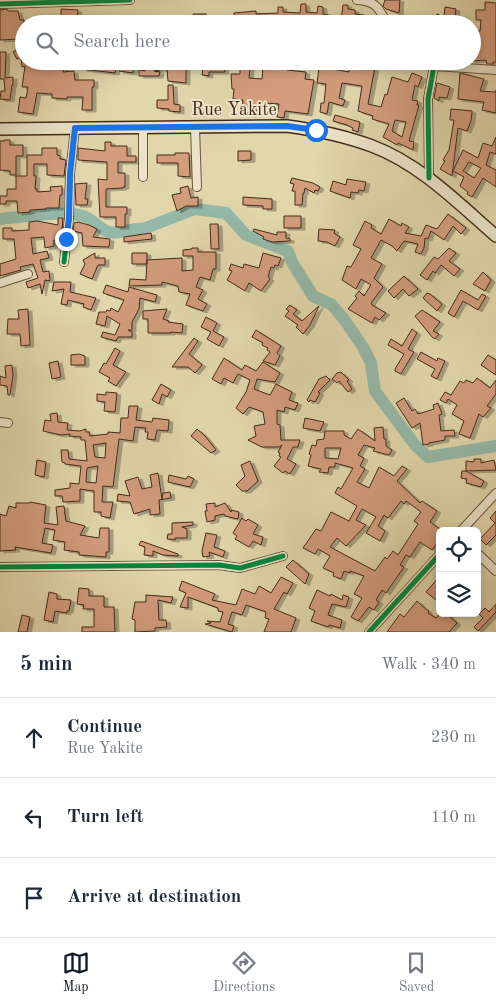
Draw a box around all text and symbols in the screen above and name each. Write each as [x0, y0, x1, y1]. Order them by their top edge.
search box [15, 15, 481, 70]
icon: search [33, 29, 61, 57]
text: Search here [73, 33, 170, 52]
street label: Rue Yakite [191, 101, 277, 119]
route start [305, 119, 328, 142]
route end [55, 228, 78, 251]
map controls [436, 527, 481, 617]
button: locate [436, 527, 481, 572]
button: layers [436, 572, 481, 617]
text: 5 min [20, 654, 73, 675]
text: Walk · 340 m [381, 657, 476, 673]
text: Continue [67, 718, 142, 737]
icon: ahead [20, 724, 48, 752]
text: 230 m [431, 730, 476, 746]
text: Rue Yakite [67, 741, 143, 757]
icon: left [20, 804, 48, 832]
text: Turn left [67, 808, 144, 827]
text: 110 m [431, 810, 476, 826]
icon: arrive [20, 884, 48, 912]
text: Arrive at destination [67, 888, 241, 907]
tab: Map [62, 949, 90, 996]
tab: Directions [213, 949, 275, 996]
tab: Saved [399, 949, 434, 996]

